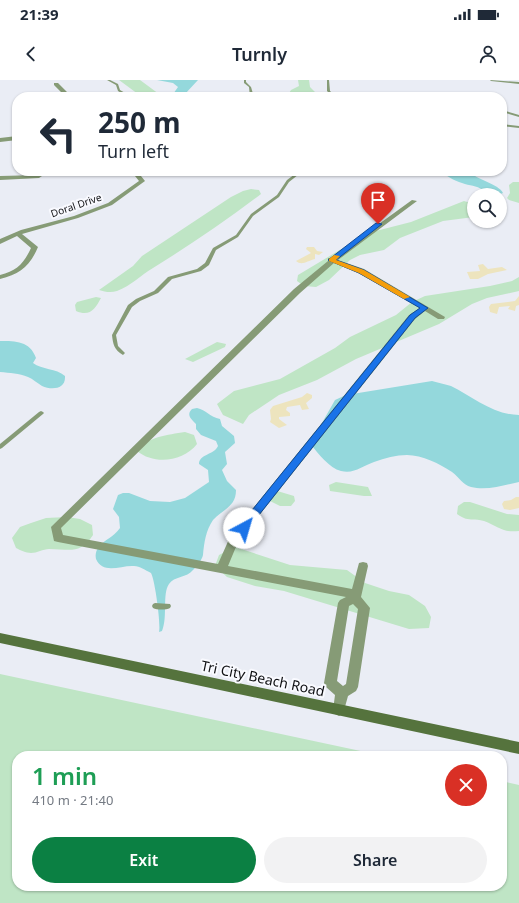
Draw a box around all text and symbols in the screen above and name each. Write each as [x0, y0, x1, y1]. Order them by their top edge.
text: 21:39 [20, 4, 59, 24]
text: Turnly [232, 42, 287, 66]
icon: back [20, 43, 42, 65]
icon: person [477, 43, 499, 65]
text: 250 m [98, 103, 181, 141]
icon: left [32, 108, 84, 160]
text: Turn left [98, 139, 169, 163]
pin [361, 183, 395, 224]
map controls [467, 188, 507, 228]
button: search [467, 188, 507, 228]
icon: arrive [367, 189, 389, 211]
street label: Doral Drive [49, 190, 104, 220]
position arrow [223, 507, 265, 549]
street label: Tri City Beach Road [199, 656, 327, 700]
text: 1 min [32, 759, 97, 792]
button: close [445, 764, 487, 806]
text: 410 m · 21:40 [32, 791, 113, 809]
button: Exit [32, 837, 256, 883]
button: Share [264, 837, 487, 883]

